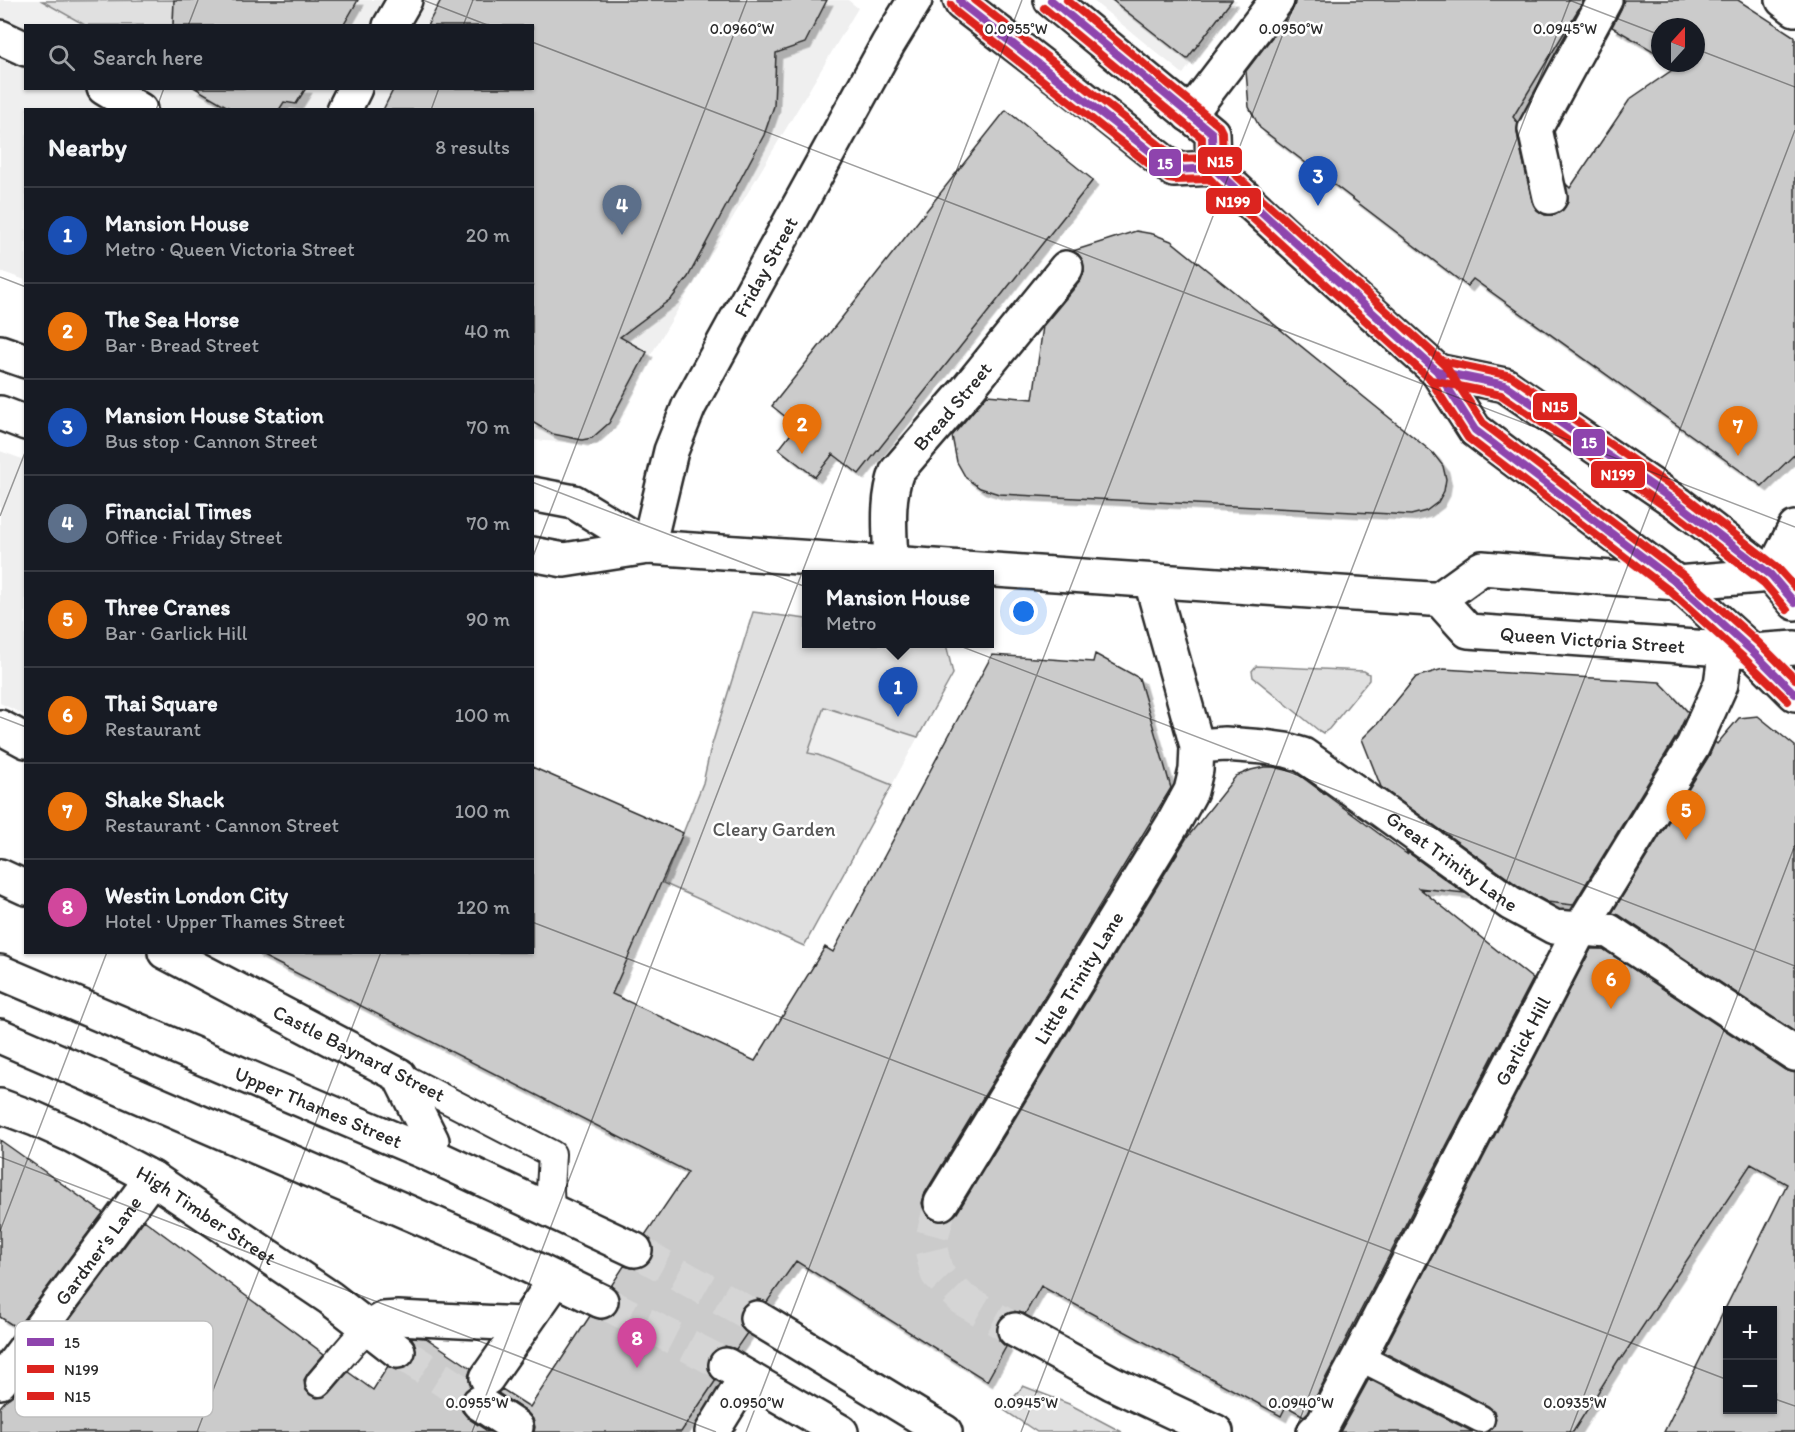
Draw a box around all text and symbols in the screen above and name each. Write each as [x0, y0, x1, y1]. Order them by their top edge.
north arrow [1651, 18, 1705, 72]
text: 0.0960°W [710, 20, 774, 38]
text: 0.0955°W [984, 20, 1048, 38]
text: 0.0950°W [1259, 20, 1323, 38]
text: 0.0945°W [1533, 20, 1597, 38]
search box [24, 24, 534, 90]
icon: search [45, 41, 78, 74]
text: Search here [93, 44, 203, 71]
text: Nearby [48, 131, 127, 163]
text: 8 results [435, 135, 510, 159]
line badge: N15 [1197, 146, 1243, 175]
line badge: 15 [1148, 148, 1182, 177]
text: N15 [1207, 152, 1234, 171]
text: 15 [1157, 154, 1174, 173]
pin: 3 [1298, 156, 1338, 206]
pin: 4 [602, 186, 642, 235]
line badge: N199 [1205, 187, 1262, 215]
text: N199 [1216, 192, 1250, 211]
text: Mansion House [105, 210, 249, 237]
street label: Friday Street [728, 213, 803, 321]
text: 1 [63, 223, 72, 247]
text: 20 m [466, 223, 510, 247]
text: Metro · Queen Victoria Street [105, 237, 355, 261]
text: The Sea Horse [105, 306, 239, 333]
text: 2 [62, 319, 73, 343]
text: 40 m [464, 319, 510, 343]
text: Bar · Bread Street [105, 333, 259, 357]
street label: Bread Street [908, 357, 997, 456]
line badge: N15 [1532, 392, 1578, 421]
text: N15 [1542, 397, 1569, 416]
text: Mansion House Station [105, 402, 324, 429]
pin: 2 [782, 404, 822, 454]
pin: 7 [1718, 406, 1758, 456]
text: 3 [62, 415, 73, 439]
text: 70 m [466, 415, 510, 439]
line badge: 15 [1572, 428, 1606, 457]
text: Bus stop · Cannon Street [105, 429, 318, 453]
text: 15 [1581, 433, 1598, 452]
line badge: N199 [1590, 460, 1646, 489]
text: N199 [1601, 465, 1635, 484]
text: Financial Times [105, 498, 252, 525]
text: 4 [61, 511, 74, 535]
text: 70 m [466, 511, 510, 535]
text: Office · Friday Street [105, 525, 283, 549]
popup [802, 570, 994, 648]
text: Mansion House [826, 584, 970, 611]
text: Three Cranes [105, 594, 230, 621]
your location [1009, 597, 1038, 626]
text: 5 [62, 607, 73, 631]
text: 90 m [466, 607, 510, 631]
text: Metro [826, 611, 876, 635]
text: Bar · Garlick Hill [105, 621, 247, 645]
street label: Queen Victoria Street [1499, 621, 1686, 658]
pin: 1 [878, 668, 918, 717]
text: Thai Square [105, 690, 218, 717]
text: 6 [62, 703, 73, 727]
text: 100 m [455, 703, 510, 727]
text: Restaurant [105, 717, 201, 741]
text: Shake Shack [105, 786, 224, 813]
pin: 5 [1666, 790, 1706, 840]
text: 7 [63, 799, 72, 823]
text: 100 m [455, 799, 510, 823]
street label: Great Trinity Lane [1382, 806, 1521, 917]
text: Restaurant · Cannon Street [105, 813, 339, 837]
park label: Cleary Garden [712, 817, 836, 841]
text: Westin London City [105, 882, 288, 909]
text: 8 [62, 895, 73, 919]
text: 120 m [457, 895, 510, 919]
street label: Little Trinity Lane [1029, 907, 1129, 1049]
text: Hotel · Upper Thames Street [105, 909, 345, 933]
pin: 6 [1592, 960, 1630, 1009]
street label: Garlick Hill [1490, 992, 1556, 1090]
street label: Castle Baynard Street [269, 999, 449, 1107]
street label: Upper Thames Street [231, 1061, 406, 1153]
street label: High Timber Street [133, 1160, 281, 1270]
street label: Gardner's Lane [49, 1191, 147, 1310]
map controls [1723, 1306, 1777, 1414]
button: + [1723, 1306, 1777, 1360]
pin: 8 [618, 1318, 656, 1368]
legend [15, 1321, 213, 1417]
text: 15 [64, 1333, 80, 1352]
text: N199 [64, 1360, 99, 1379]
button: − [1723, 1360, 1777, 1414]
text: N15 [64, 1387, 91, 1406]
text: 0.0955°W [445, 1394, 509, 1412]
text: 0.0950°W [720, 1394, 784, 1412]
text: 0.0945°W [994, 1394, 1058, 1412]
text: 0.0940°W [1268, 1394, 1334, 1412]
text: 0.0935°W [1543, 1394, 1607, 1412]

